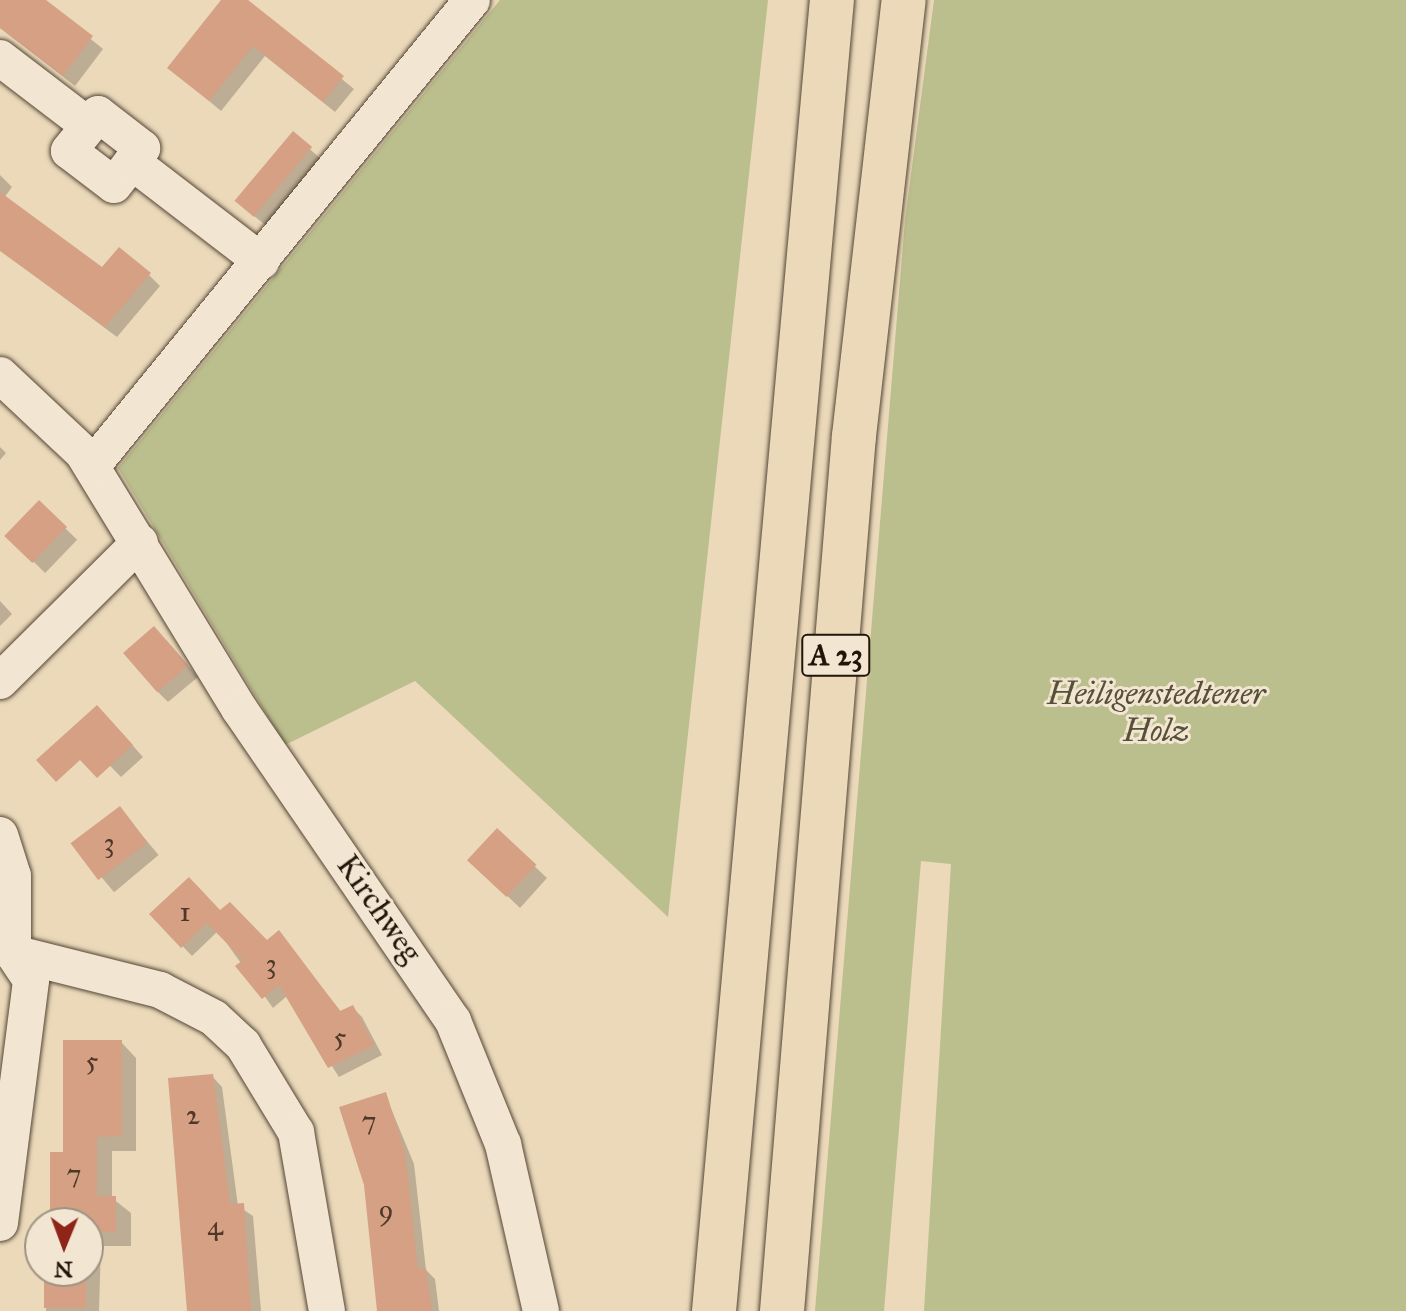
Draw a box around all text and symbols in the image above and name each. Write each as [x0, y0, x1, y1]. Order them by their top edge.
road number: A 23 [800, 629, 872, 681]
park label: Heiligenstedtener Holz [1047, 676, 1265, 751]
house number: 3 [103, 826, 115, 860]
street label: Kirchweg [328, 848, 430, 970]
house number: 1 [179, 895, 191, 929]
house number: 3 [265, 947, 277, 981]
house number: 5 [333, 1020, 347, 1054]
house number: 5 [85, 1044, 99, 1078]
house number: 2 [186, 1098, 200, 1132]
house number: 7 [362, 1104, 376, 1138]
house number: 7 [67, 1157, 81, 1191]
house number: 9 [378, 1193, 394, 1227]
north arrow [24, 1207, 104, 1287]
house number: 4 [207, 1209, 223, 1243]
text: N [54, 1256, 73, 1283]

